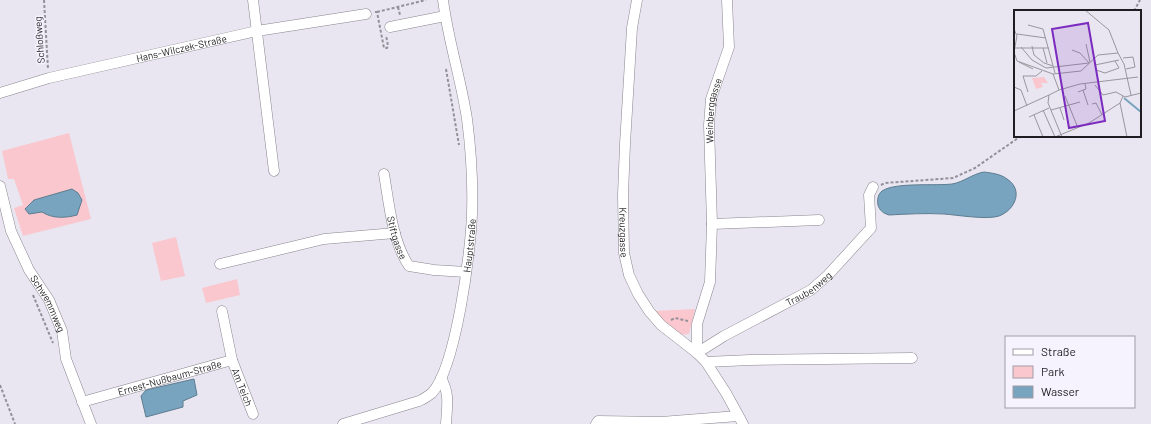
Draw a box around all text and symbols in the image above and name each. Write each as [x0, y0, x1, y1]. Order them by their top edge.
inset map [1014, 10, 1141, 137]
street label: Schloßweg [31, 16, 47, 64]
street label: Hans-Wilczek-Straße [135, 32, 228, 64]
street label: Weinberggasse [703, 76, 724, 143]
street label: Kreuzgasse [617, 207, 631, 259]
street label: Stiftgasse [385, 215, 410, 261]
street label: Hauptstraße [460, 218, 478, 273]
street label: Traubenweg [784, 269, 834, 308]
street label: Schwemmweg [28, 273, 68, 334]
legend [1005, 336, 1135, 408]
text: Straße [1041, 344, 1076, 358]
street label: Ernest-Nußbaum-Straße [116, 357, 223, 398]
text: Park [1041, 364, 1065, 378]
street label: Am Teich [230, 366, 255, 408]
text: Wasser [1041, 384, 1080, 398]

